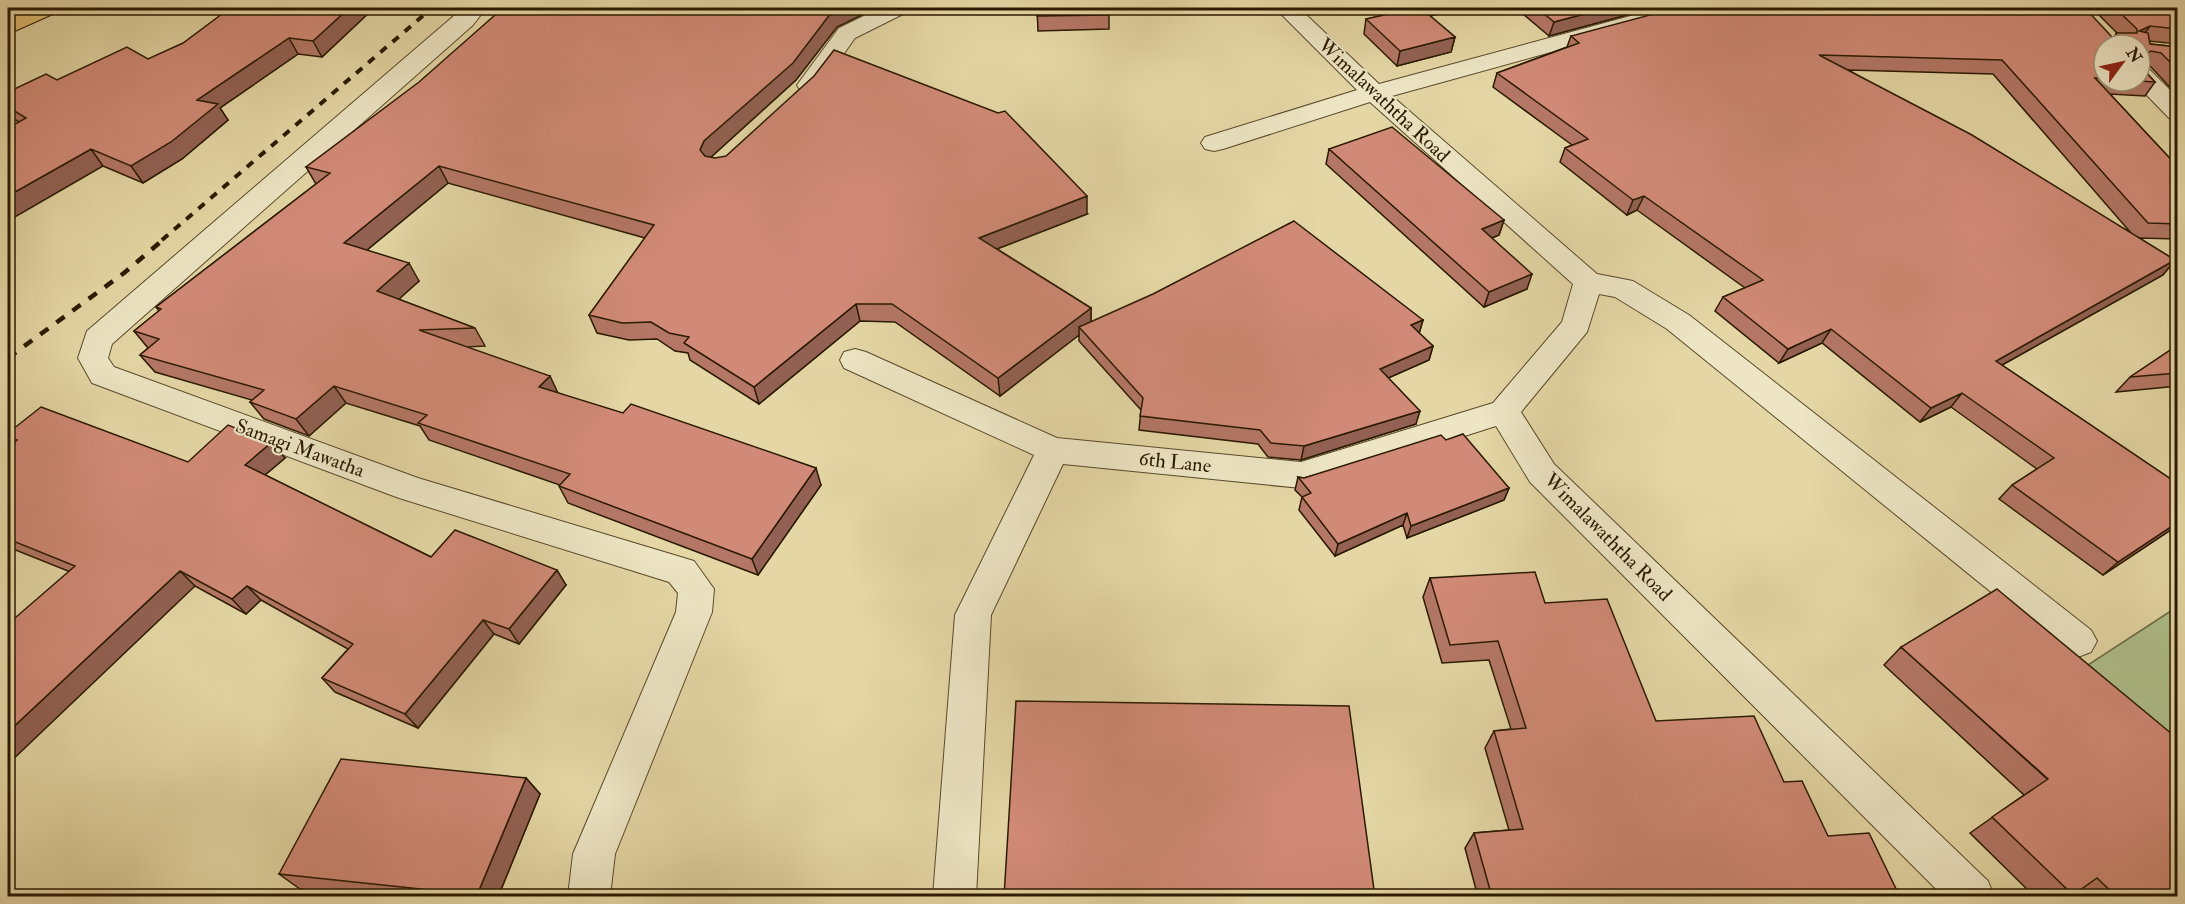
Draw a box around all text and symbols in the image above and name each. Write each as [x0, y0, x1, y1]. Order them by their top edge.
street label: Wimalawaththa Road [1312, 32, 1455, 168]
north arrow [2092, 33, 2152, 93]
text: N [2121, 43, 2146, 67]
street label: Samagi Mawatha [232, 413, 369, 483]
street label: 6th Lane [1138, 446, 1212, 478]
street label: Wimalawaththa Road [1538, 467, 1677, 606]

